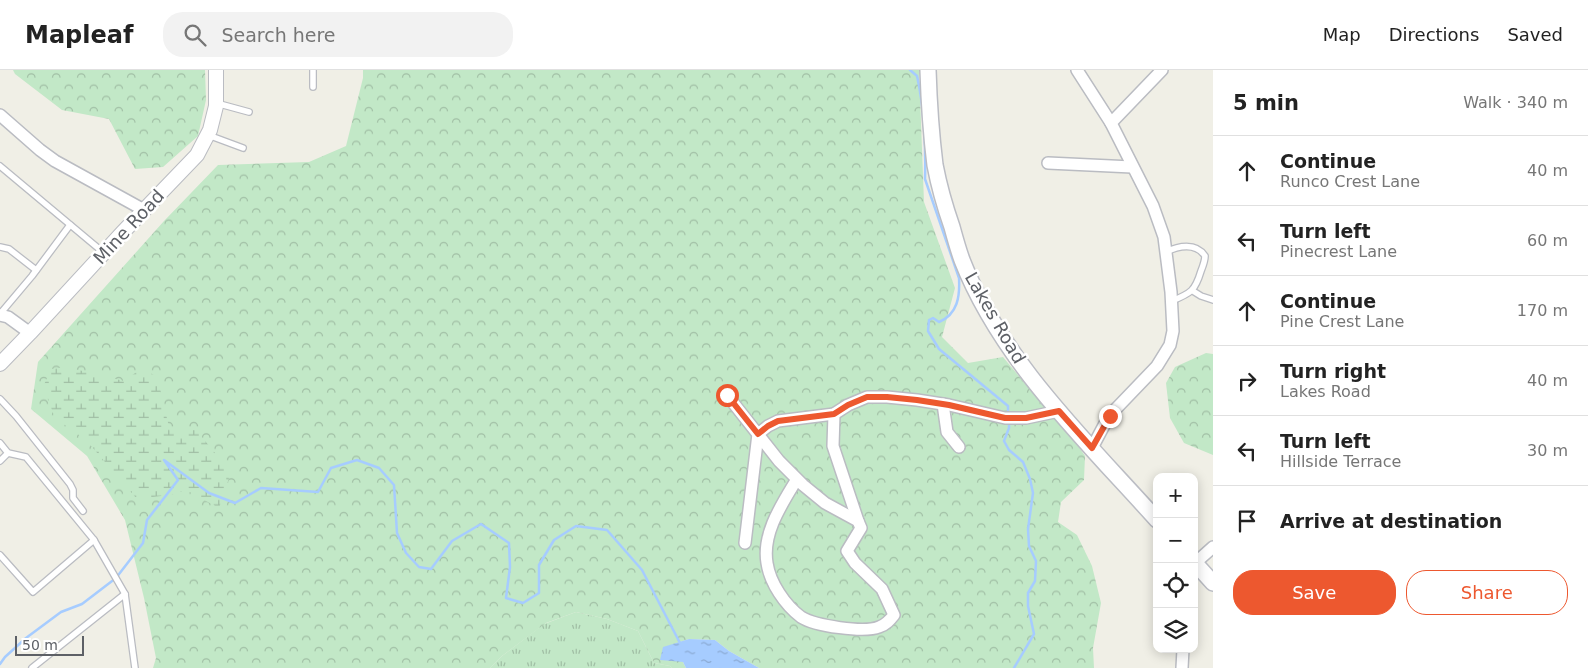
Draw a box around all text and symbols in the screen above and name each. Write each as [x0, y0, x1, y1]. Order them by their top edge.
search box [163, 12, 513, 57]
text: Mapleaf [25, 21, 133, 49]
icon: search [181, 21, 209, 49]
text: Search here [221, 24, 336, 46]
text: Map [1323, 24, 1361, 45]
text: Directions [1389, 24, 1479, 45]
text: Saved [1507, 24, 1563, 45]
text: 5 min [1233, 91, 1299, 115]
text: Walk · 340 m [1463, 93, 1568, 112]
text: Continue [1280, 150, 1376, 172]
icon: ahead [1233, 157, 1261, 185]
text: 40 m [1527, 161, 1568, 180]
text: Runco Crest Lane [1280, 172, 1420, 191]
street label: Mine Road [89, 185, 168, 268]
text: Turn left [1280, 220, 1371, 242]
icon: left [1233, 227, 1261, 255]
text: 60 m [1527, 231, 1568, 250]
text: Pinecrest Lane [1280, 242, 1397, 261]
street label: Lakes Road [961, 268, 1030, 367]
text: Continue [1280, 290, 1376, 312]
icon: ahead [1233, 297, 1261, 325]
text: 170 m [1517, 301, 1568, 320]
text: Pine Crest Lane [1280, 312, 1404, 331]
text: Turn right [1280, 360, 1386, 382]
icon: right [1233, 367, 1261, 395]
text: 40 m [1527, 371, 1568, 390]
text: Lakes Road [1280, 382, 1371, 401]
route start [716, 384, 739, 407]
route end [1099, 405, 1122, 428]
text: Turn left [1280, 430, 1371, 452]
icon: left [1233, 437, 1261, 465]
text: 30 m [1527, 441, 1568, 460]
text: Hillside Terrace [1280, 452, 1401, 471]
map controls [1153, 473, 1198, 653]
button: + [1153, 473, 1198, 518]
icon: arrive [1233, 507, 1261, 535]
text: Arrive at destination [1280, 510, 1502, 532]
button: − [1153, 518, 1198, 563]
button: locate [1153, 563, 1198, 608]
button: Save [1233, 570, 1396, 615]
button: Share [1406, 570, 1568, 615]
button: layers [1153, 608, 1198, 653]
scale bar [15, 633, 84, 656]
text: 50 m [22, 637, 58, 653]

